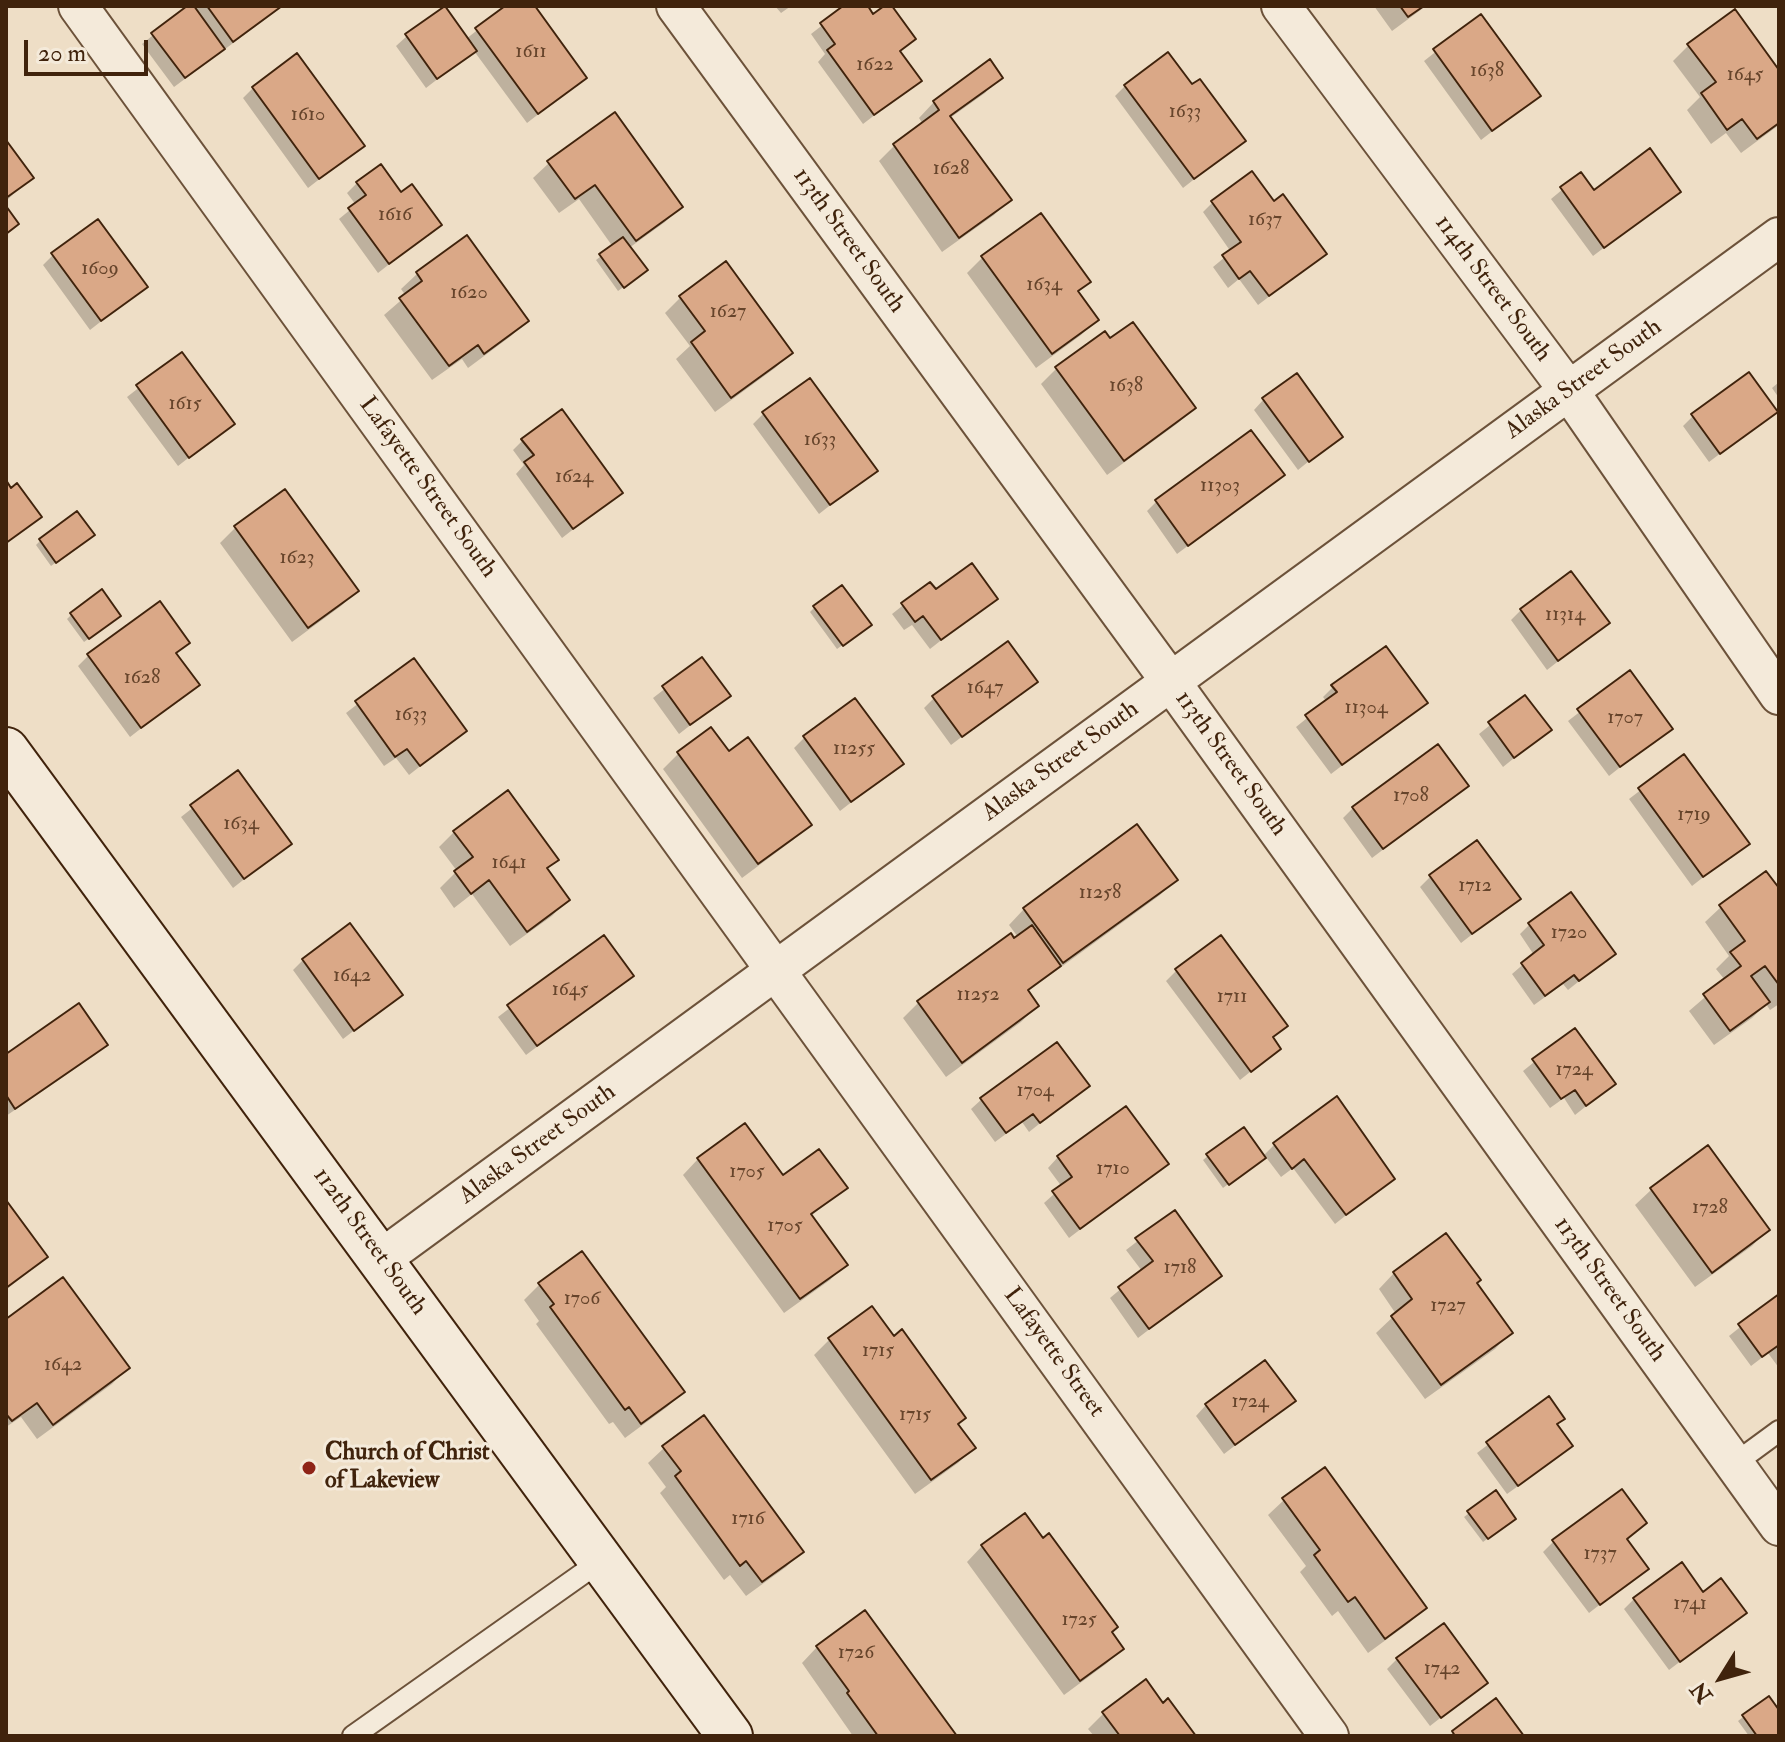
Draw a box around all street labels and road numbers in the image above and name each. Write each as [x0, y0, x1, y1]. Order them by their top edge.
street label: 113th Street South [786, 163, 910, 319]
street label: 114th Street South [1428, 210, 1556, 368]
street label: Alaska Street South [1500, 314, 1668, 446]
street label: Lafayette Street South [352, 392, 502, 584]
street label: 113th Street South [1168, 686, 1292, 842]
street label: Alaska Street South [977, 696, 1145, 828]
street label: Alaska Street South [454, 1079, 622, 1211]
street label: 112th Street South [306, 1163, 432, 1321]
street label: 113th Street South [1547, 1212, 1671, 1368]
street label: Lafayette Street [996, 1282, 1110, 1424]

